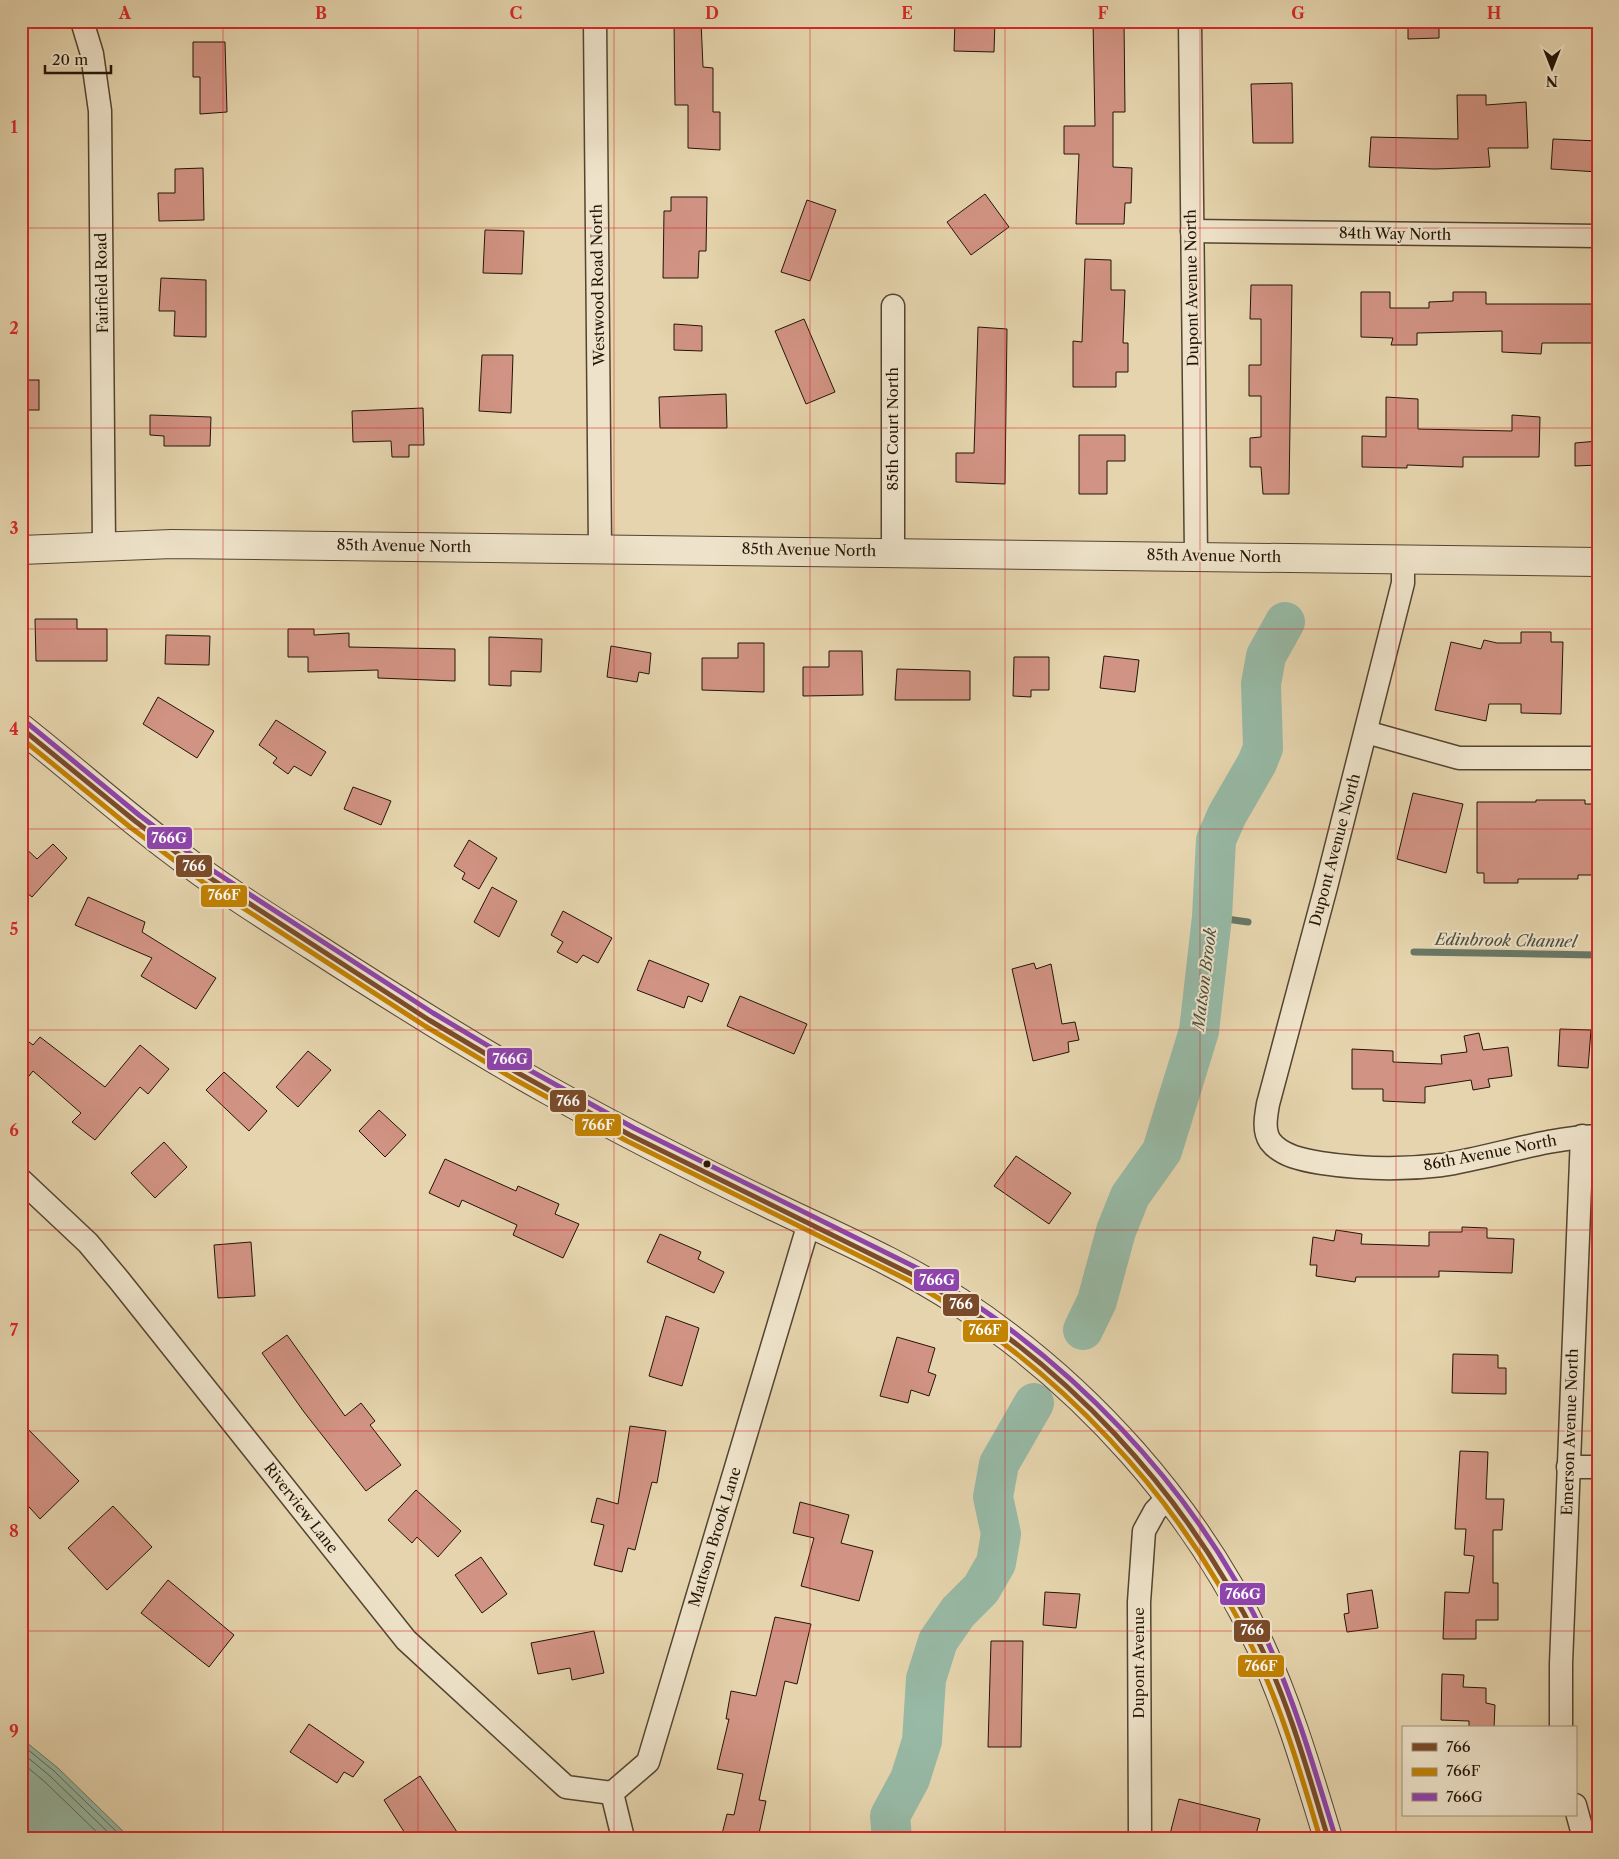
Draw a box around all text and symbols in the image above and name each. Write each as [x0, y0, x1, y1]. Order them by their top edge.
text: A [118, 3, 132, 23]
text: B [315, 3, 327, 23]
text: C [510, 3, 522, 23]
text: D [705, 3, 719, 23]
text: E [901, 3, 913, 23]
text: F [1098, 3, 1109, 23]
text: G [1291, 3, 1305, 23]
text: H [1487, 3, 1501, 23]
scale bar [45, 42, 111, 74]
north arrow [1526, 42, 1576, 92]
text: 20 m [52, 50, 88, 69]
text: N [1546, 72, 1558, 90]
text: 1 [10, 117, 18, 137]
street label: Westwood Road North [587, 203, 608, 367]
street label: Dupont Avenue North [1181, 209, 1202, 367]
street label: 84th Way North [1339, 223, 1452, 244]
street label: Fairfield Road [91, 233, 112, 333]
text: 2 [9, 318, 19, 338]
street label: 85th Court North [883, 367, 902, 491]
text: 3 [9, 518, 19, 538]
street label: 85th Avenue North [337, 535, 472, 556]
street label: 85th Avenue North [742, 539, 877, 560]
street label: 85th Avenue North [1147, 545, 1282, 566]
text: 4 [9, 719, 19, 739]
street label: Dupont Avenue North [1305, 771, 1364, 928]
line badge: 766G [146, 826, 193, 850]
text: 766G [151, 829, 187, 847]
line badge: 766 [175, 854, 213, 878]
text: 766 [182, 857, 206, 875]
line badge: 766F [200, 884, 248, 908]
text: 766F [207, 886, 241, 904]
text: 5 [10, 919, 19, 939]
water label: Matson Brook [1188, 926, 1220, 1033]
water label: Edinbrook Channel [1433, 929, 1579, 951]
line badge: 766G [486, 1047, 533, 1071]
text: 766G [492, 1050, 528, 1068]
line badge: 766 [549, 1089, 587, 1113]
text: 766 [556, 1092, 580, 1110]
line badge: 766F [574, 1113, 622, 1137]
text: 766F [581, 1116, 615, 1134]
text: 6 [9, 1120, 19, 1140]
street label: 86th Avenue North [1422, 1130, 1559, 1175]
unlabelled marker [702, 1159, 712, 1169]
line badge: 766G [913, 1268, 960, 1292]
text: 766G [919, 1271, 955, 1289]
line badge: 766 [942, 1293, 980, 1317]
text: 766 [949, 1295, 973, 1313]
line badge: 766F [962, 1319, 1009, 1343]
text: 7 [10, 1320, 19, 1340]
text: 766F [968, 1321, 1002, 1339]
street label: Emerson Avenue North [1557, 1348, 1582, 1516]
street label: Riverview Lane [260, 1458, 343, 1557]
street label: Mattson Brook Lane [684, 1465, 745, 1609]
text: 8 [9, 1521, 19, 1541]
line badge: 766G [1219, 1582, 1266, 1606]
text: 766G [1225, 1585, 1261, 1603]
street label: Dupont Avenue [1129, 1607, 1148, 1719]
line badge: 766 [1233, 1619, 1271, 1643]
text: 766 [1240, 1621, 1264, 1639]
line badge: 766F [1237, 1654, 1285, 1678]
text: 766F [1244, 1657, 1278, 1675]
text: 9 [9, 1721, 19, 1741]
legend [1402, 1726, 1576, 1816]
text: 766 [1446, 1737, 1471, 1756]
text: 766F [1446, 1761, 1481, 1780]
text: 766G [1446, 1787, 1483, 1806]

